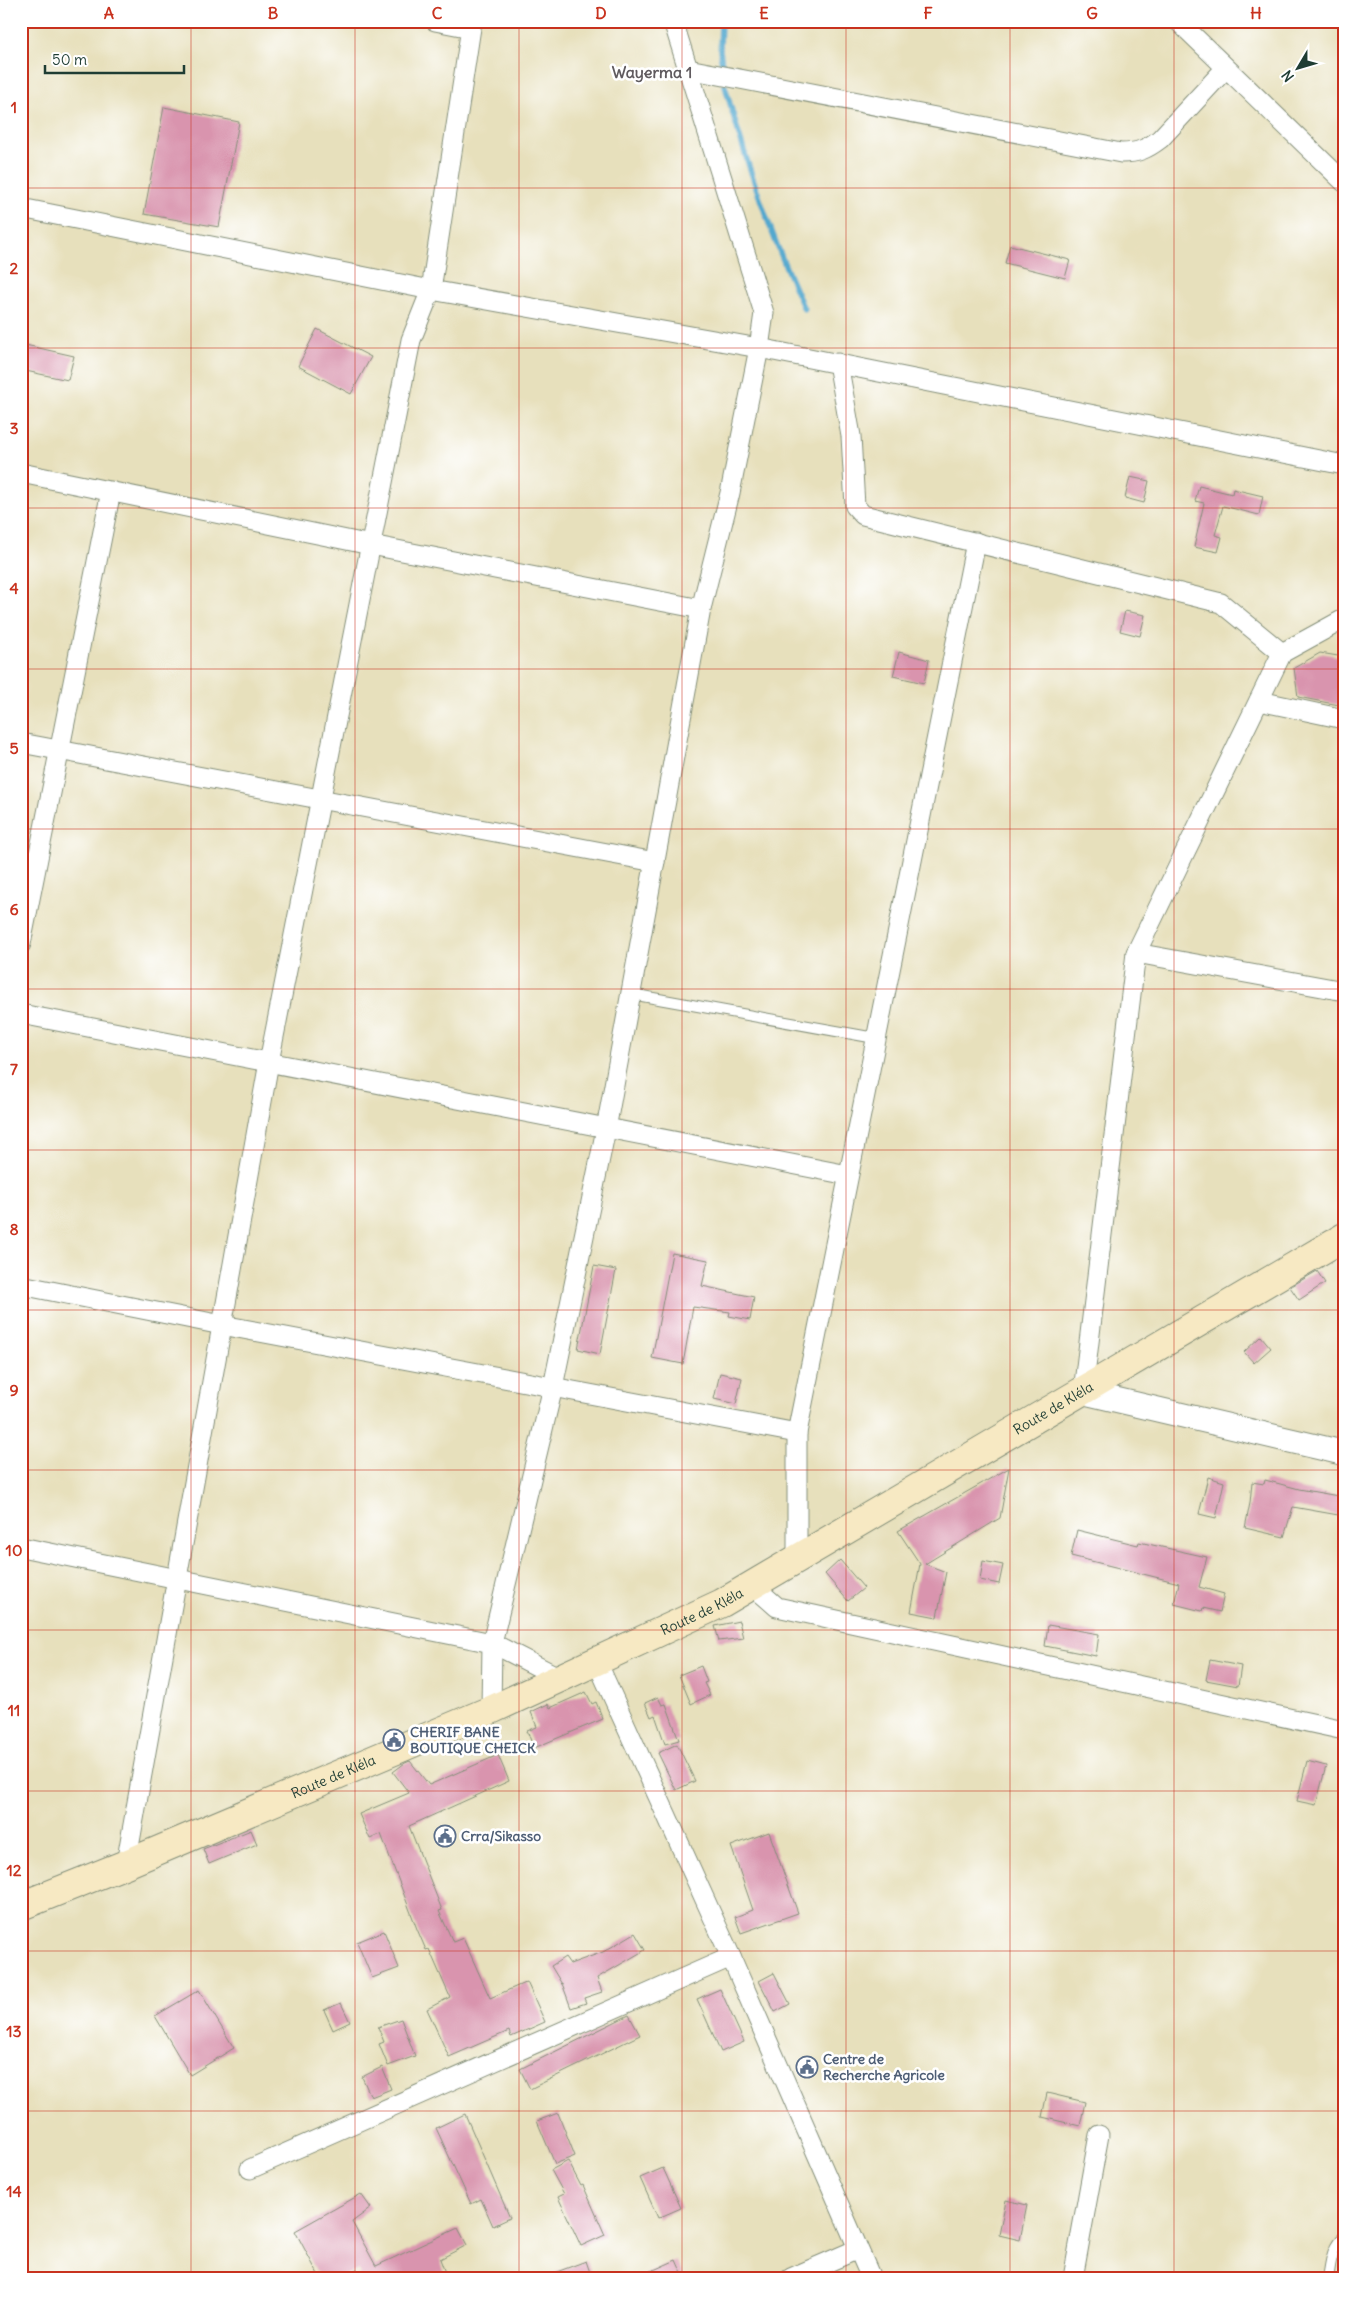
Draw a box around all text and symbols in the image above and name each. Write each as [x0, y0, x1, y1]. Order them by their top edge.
text: A [104, 3, 114, 23]
text: B [268, 3, 279, 23]
text: C [432, 3, 443, 23]
text: D [595, 3, 607, 23]
text: E [759, 3, 769, 23]
text: F [923, 3, 933, 23]
text: G [1086, 3, 1098, 23]
text: H [1250, 3, 1262, 23]
scale bar [45, 42, 184, 74]
north arrow [1272, 42, 1322, 92]
text: 50 m [52, 50, 87, 69]
district label: Wayerma 1 [612, 62, 692, 83]
text: N [1278, 67, 1298, 85]
text: 1 [11, 97, 17, 117]
text: 2 [10, 258, 19, 278]
text: 3 [9, 418, 19, 438]
text: 4 [9, 578, 19, 598]
text: 5 [9, 738, 19, 758]
text: 6 [9, 899, 19, 919]
text: 7 [10, 1059, 18, 1079]
text: 8 [9, 1219, 19, 1239]
street label: Route de Kléla [1010, 1378, 1096, 1439]
text: 9 [9, 1380, 19, 1400]
text: 10 [6, 1540, 22, 1560]
street label: Route de Kléla [658, 1584, 746, 1639]
text: 11 [8, 1700, 20, 1720]
place label: CHERIF BANE BOUTIQUE CHEICK [410, 1723, 536, 1757]
public building icon: CHERIF BANE BOUTIQUE CHEICK [382, 1728, 406, 1752]
street label: Route de Kléla [288, 1751, 378, 1802]
public building icon: Crra/Sikasso [433, 1824, 457, 1848]
place label: Crra/Sikasso [461, 1827, 541, 1845]
text: 12 [6, 1860, 22, 1880]
text: 13 [6, 2021, 22, 2041]
place label: Centre de Recherche Agricole [823, 2050, 945, 2084]
public building icon: Centre de Recherche Agricole [795, 2055, 819, 2079]
text: 14 [6, 2181, 22, 2201]

